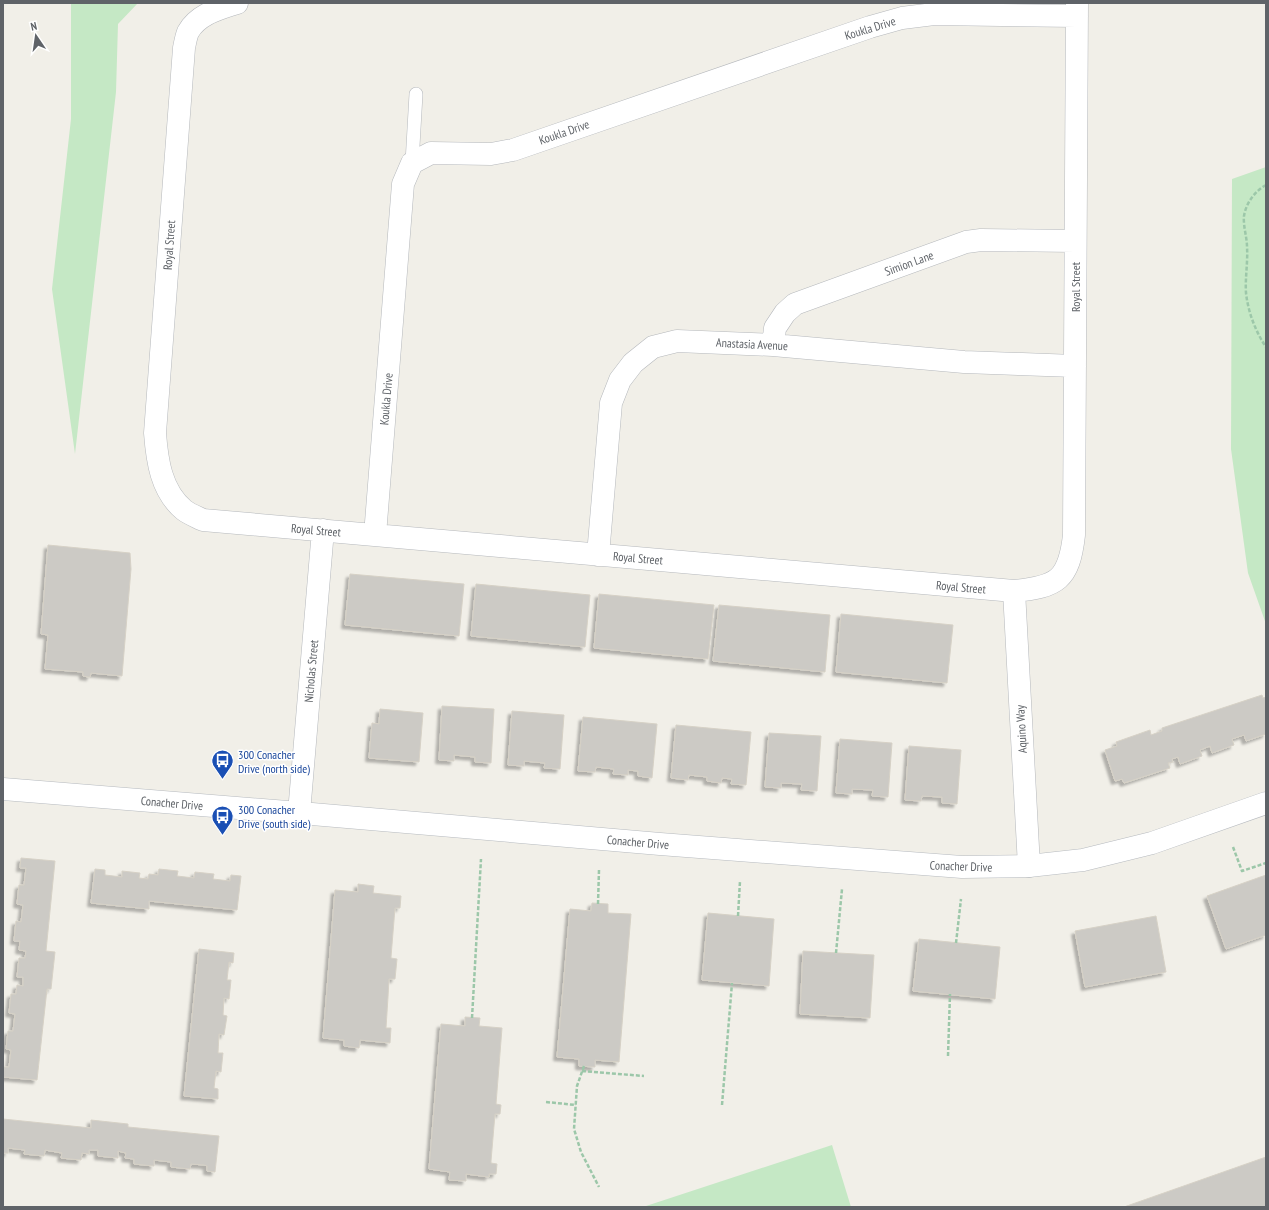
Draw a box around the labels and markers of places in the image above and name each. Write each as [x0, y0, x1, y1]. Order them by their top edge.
place label: 300 Conacher Drive (north side) [238, 747, 310, 776]
bus stop icon: 300 Conacher Drive (north side) [209, 748, 235, 781]
place label: 300 Conacher Drive (south side) [238, 802, 311, 831]
bus stop icon: 300 Conacher Drive (south side) [209, 803, 235, 836]

